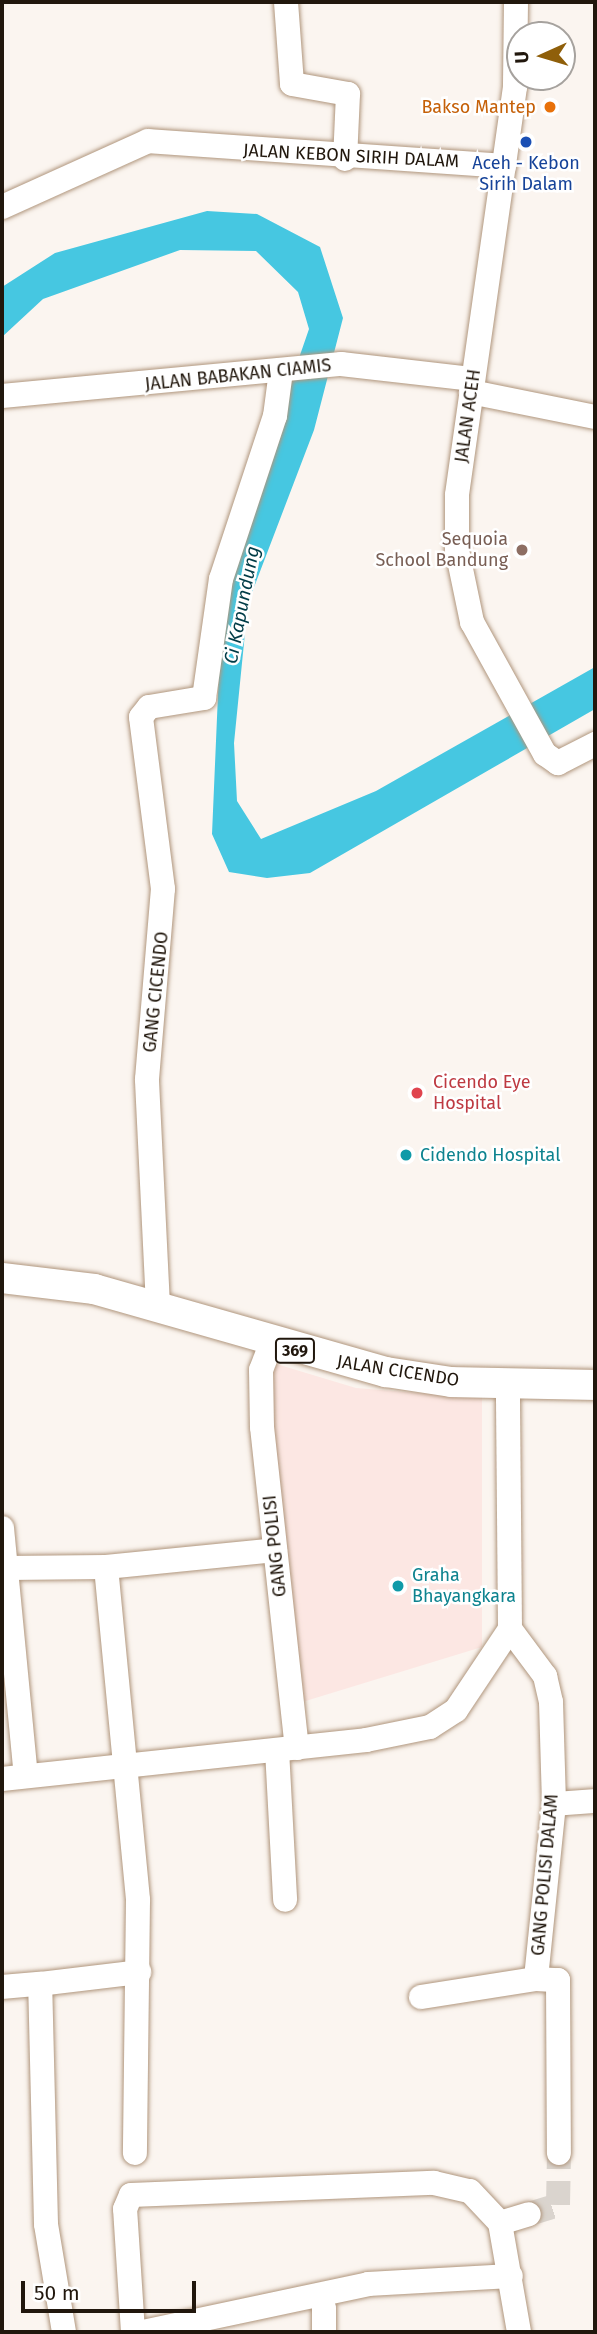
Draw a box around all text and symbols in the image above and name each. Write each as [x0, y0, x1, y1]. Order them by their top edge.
north arrow [506, 21, 576, 91]
text: U [510, 50, 533, 64]
place label: Bakso Mantep [421, 96, 536, 118]
marker: Bakso Mantep [542, 99, 558, 115]
marker: Aceh - Kebon Sirih Dalam [518, 134, 534, 150]
street label: JALAN KEBON SIRIH DALAM [242, 140, 460, 172]
place label: Aceh - Kebon Sirih Dalam [472, 153, 580, 196]
street label: JALAN BABAKAN CIAMIS [144, 354, 332, 396]
street label: JALAN ACEH [451, 368, 485, 464]
place label: Sequoia School Bandung [376, 529, 508, 572]
marker: Sequoia School Bandung [514, 542, 530, 558]
water label: Ci Kapundung [219, 544, 265, 666]
street label: GANG CICENDO [139, 930, 173, 1054]
place label: Cicendo Eye Hospital [433, 1072, 531, 1114]
marker: Cicendo Eye Hospital [407, 1083, 427, 1103]
place label: Cidendo Hospital [420, 1144, 561, 1166]
marker: Cidendo Hospital [398, 1147, 414, 1163]
road number: 369 [274, 1338, 316, 1364]
street label: JALAN CICENDO [335, 1351, 461, 1391]
street label: GANG POLISI [259, 1494, 291, 1598]
place label: Graha Bhayangkara [412, 1565, 516, 1608]
marker: Graha Bhayangkara [390, 1578, 406, 1594]
street label: GANG POLISI DALAM [527, 1793, 563, 1957]
scale bar [24, 2268, 200, 2312]
text: 50 m [34, 2280, 80, 2306]

